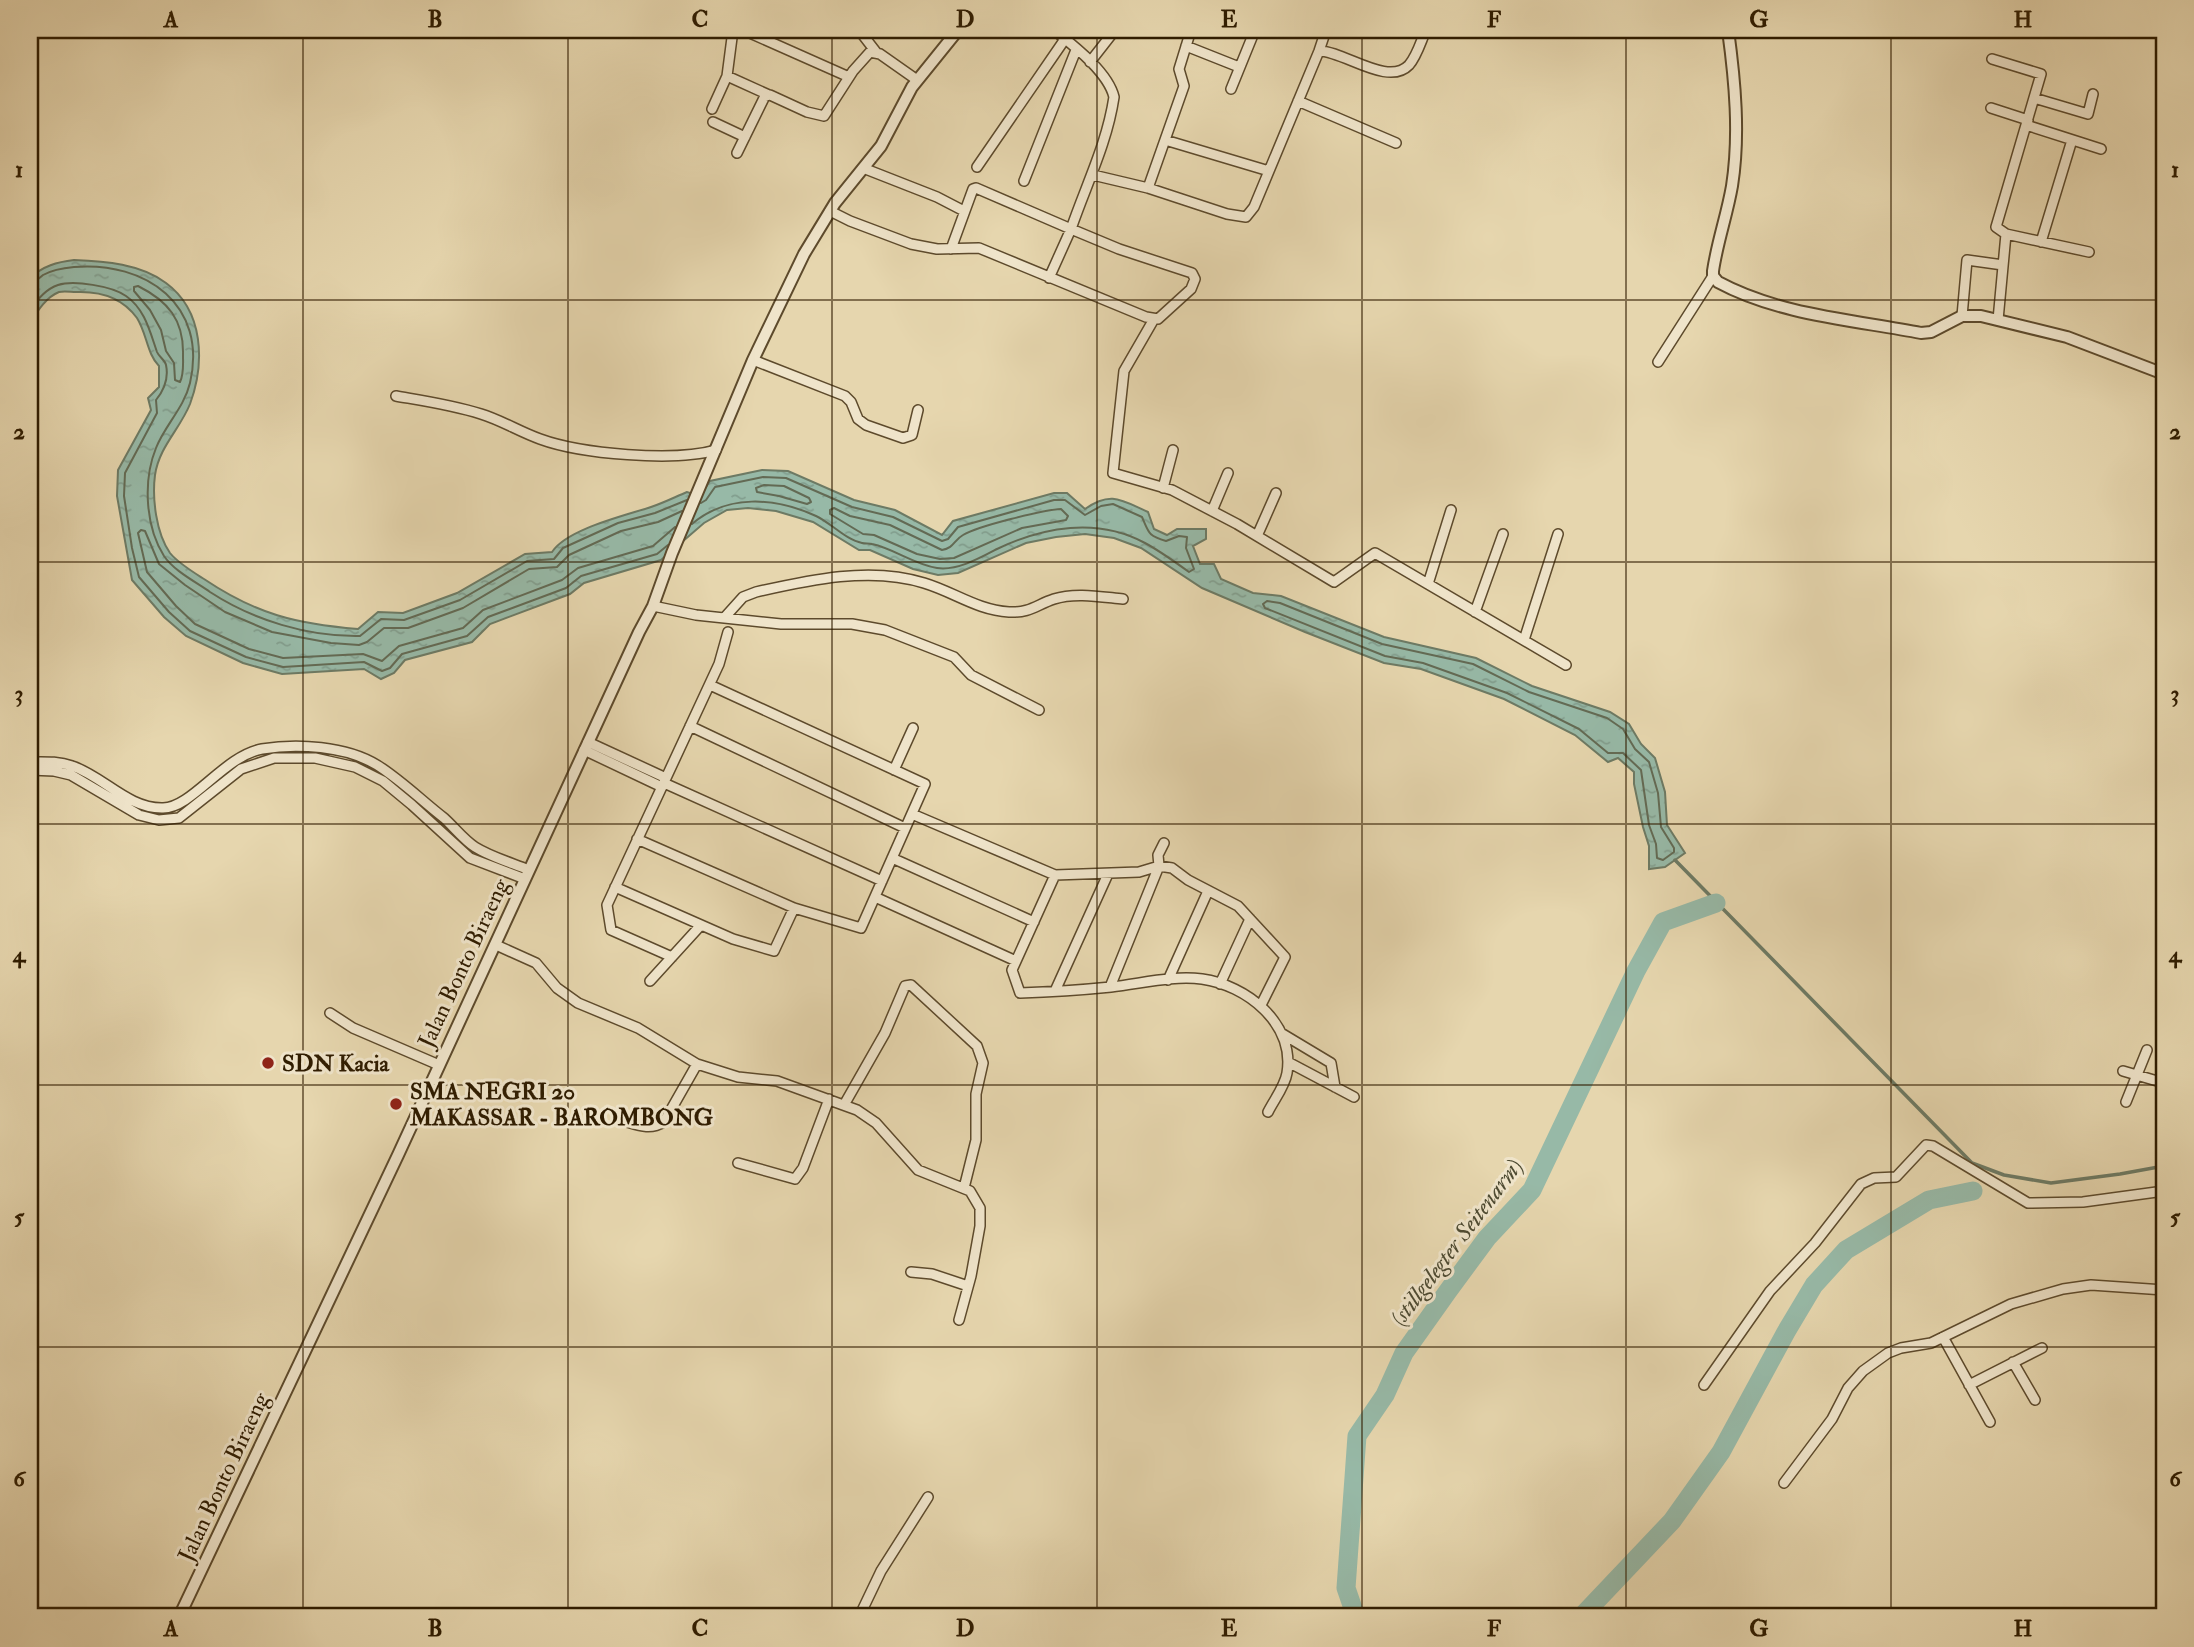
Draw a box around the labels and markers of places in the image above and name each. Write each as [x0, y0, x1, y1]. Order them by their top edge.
place label: SDN Kacia [282, 1049, 391, 1078]
marker: SDN Kacia [260, 1055, 276, 1071]
place label: SMA NEGRI 20 MAKASSAR - BAROMBONG [409, 1077, 714, 1132]
marker: SMA NEGRI 20 MAKASSAR - BAROMBONG [388, 1096, 404, 1112]

